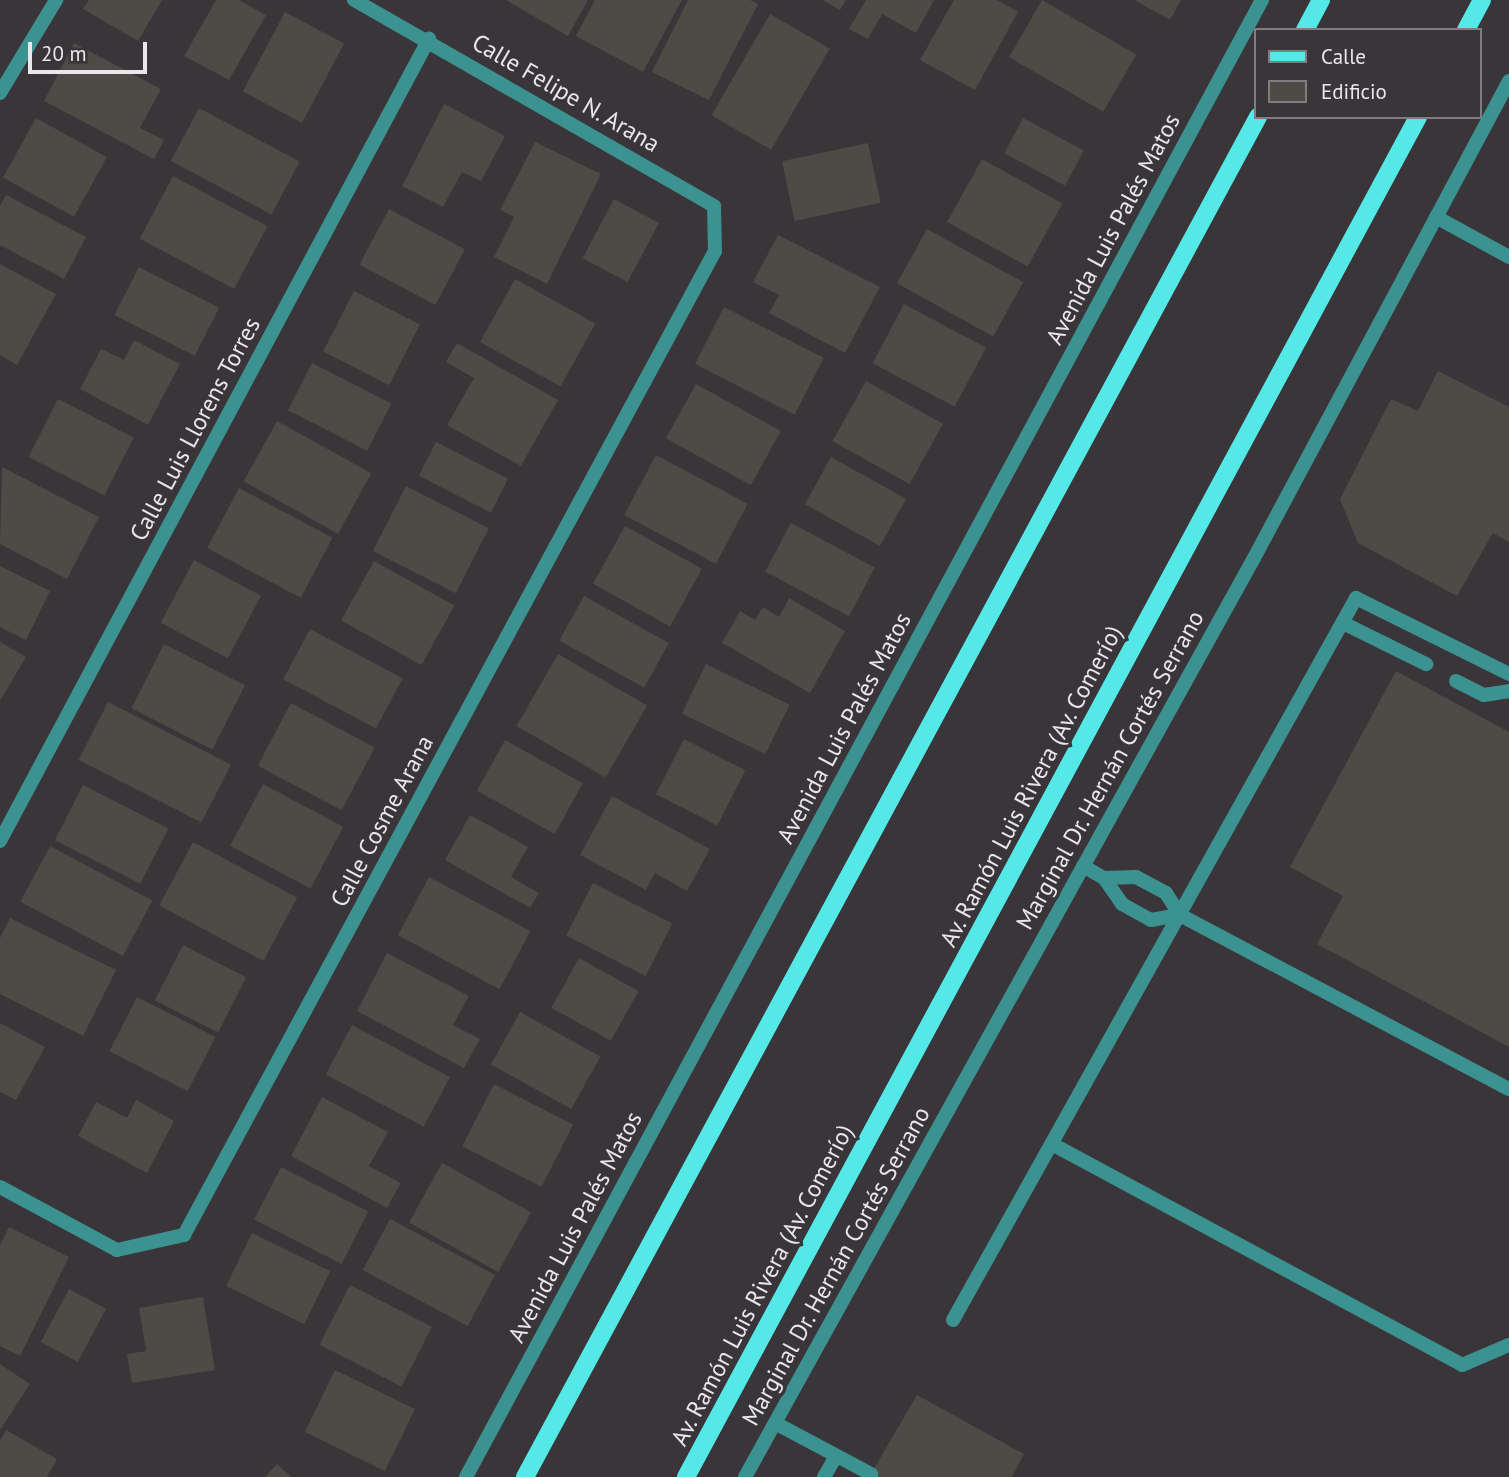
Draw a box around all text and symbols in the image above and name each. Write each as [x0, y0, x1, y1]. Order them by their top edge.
street label: Calle Felipe N. Arana [466, 27, 666, 159]
scale bar [32, 28, 150, 72]
legend [1254, 28, 1481, 119]
text: 20 m [41, 40, 87, 67]
text: Calle [1321, 43, 1366, 70]
text: Edificio [1321, 78, 1387, 105]
street label: Avenida Luis Palés Matos [1040, 109, 1186, 349]
street label: Calle Luis Llorens Torres [124, 312, 266, 546]
street label: Marginal Dr. Hernán Cortés Serrano [1010, 605, 1210, 935]
street label: Avenida Luis Palés Matos [771, 608, 917, 848]
street label: Av. Ramón Luis Rivera (Av. Comerío) [933, 619, 1129, 953]
street label: Calle Cosme Arana [324, 730, 440, 912]
street label: Marginal Dr. Hernán Cortés Serrano [736, 1101, 936, 1431]
street label: Avenida Luis Palés Matos [502, 1107, 648, 1347]
street label: Av. Ramón Luis Rivera (Av. Comerío) [664, 1118, 860, 1452]

